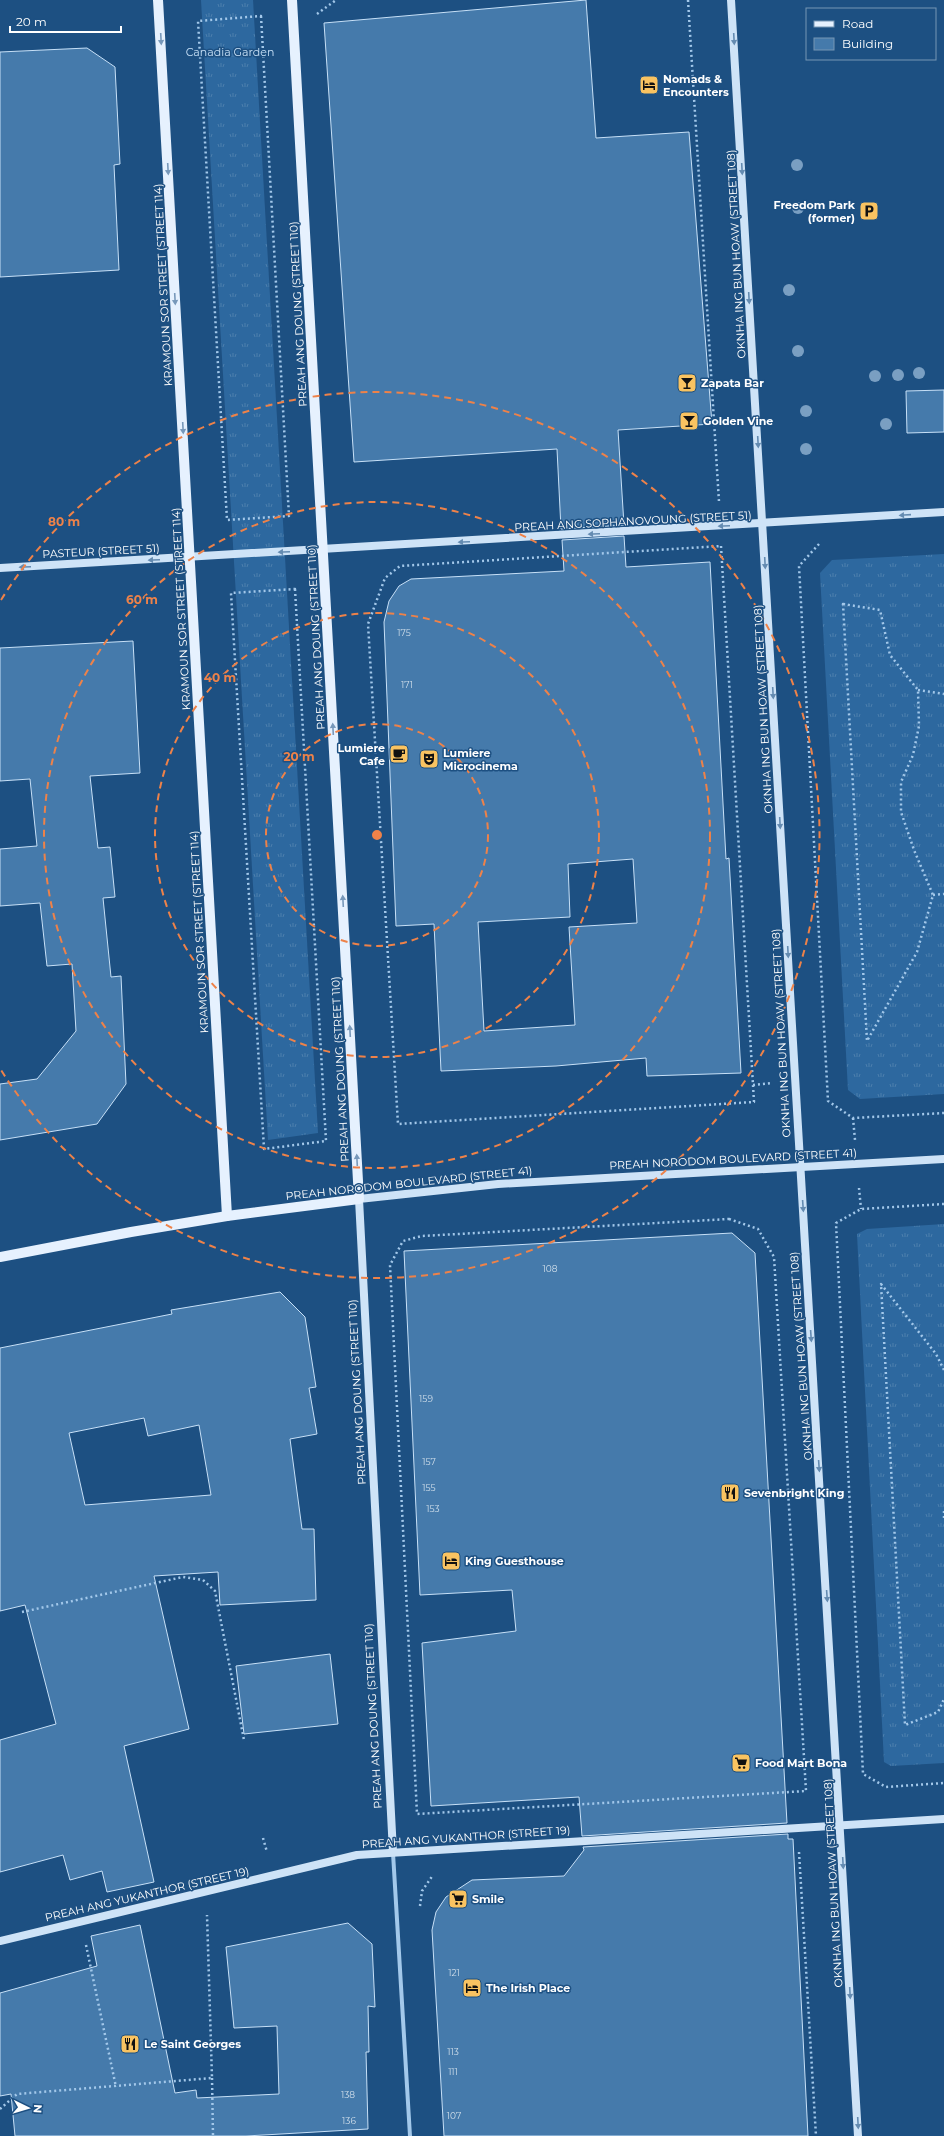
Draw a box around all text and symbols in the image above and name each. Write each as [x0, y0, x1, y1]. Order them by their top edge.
scale bar [10, 8, 121, 34]
legend [806, 8, 936, 60]
text: 20 m [16, 14, 47, 29]
text: Road [842, 16, 873, 31]
one-way arrow [157, 33, 164, 45]
one-way arrow [730, 33, 737, 45]
text: Building [842, 36, 893, 51]
park label: Canadia Garden [186, 45, 274, 59]
place label: Nomads & Encounters [663, 72, 729, 99]
hotel icon: Nomads & Encounters [638, 74, 660, 96]
street label: OKNHA ING BUN HOAW (STREET 108) [724, 149, 748, 359]
one-way arrow [165, 163, 171, 176]
one-way arrow [738, 163, 745, 175]
street label: KRAMOUN SOR STREET (STREET 114) [151, 183, 175, 387]
place label: Freedom Park (former) [774, 198, 856, 225]
parking icon: Freedom Park (former) [858, 200, 880, 222]
street label: PREAH ANG DOUNG (STREET 110) [286, 221, 310, 407]
one-way arrow [746, 292, 753, 304]
one-way arrow [172, 293, 179, 305]
bar icon: Zapata Bar [676, 372, 698, 394]
place label: Zapata Bar [701, 376, 764, 390]
bar icon: Golden Vine [678, 410, 700, 432]
place label: Golden Vine [703, 414, 773, 428]
one-way arrow [179, 422, 186, 434]
one-way arrow [755, 436, 761, 449]
street label: KRAMOUN SOR STREET (STREET 114) [169, 507, 193, 711]
street label: PREAH ANG SOPHANOVOUNG (STREET 51) [514, 508, 752, 534]
one-way arrow [899, 511, 911, 518]
text: 80 m [48, 514, 80, 529]
one-way arrow [718, 523, 730, 530]
one-way arrow [587, 531, 600, 537]
one-way arrow [458, 538, 470, 545]
street label: PASTEUR (STREET 51) [42, 541, 160, 561]
street label: PREAH ANG DOUNG (STREET 110) [304, 544, 328, 730]
one-way arrow [278, 549, 290, 556]
one-way arrow [148, 556, 160, 563]
one-way arrow [762, 557, 769, 569]
one-way arrow [19, 563, 31, 570]
text: 60 m [126, 592, 158, 607]
street label: OKNHA ING BUN HOAW (STREET 108) [751, 604, 775, 814]
house number: 175 [397, 627, 411, 638]
text: 40 m [204, 670, 236, 685]
house number: 171 [401, 679, 413, 690]
one-way arrow [769, 687, 776, 699]
one-way arrow [330, 722, 336, 735]
place label: Lumiere Cafe [337, 741, 385, 768]
cafe icon: Lumiere Cafe [388, 743, 410, 765]
place label: Lumiere Microcinema [443, 746, 518, 773]
theatre icon: Lumiere Microcinema [418, 748, 440, 770]
text: 20 m [283, 749, 315, 764]
one-way arrow [777, 816, 784, 829]
centre of rings [370, 828, 384, 842]
street label: KRAMOUN SOR STREET (STREET 114) [187, 830, 211, 1034]
one-way arrow [339, 895, 346, 907]
street label: OKNHA ING BUN HOAW (STREET 108) [769, 928, 793, 1138]
one-way arrow [784, 946, 791, 958]
street label: PREAH ANG DOUNG (STREET 110) [328, 976, 352, 1162]
one-way arrow [346, 1025, 353, 1037]
street label: PREAH NORODOM BOULEVARD (STREET 41) [609, 1146, 857, 1172]
one-way arrow [354, 1153, 360, 1166]
street label: PREAH NORODOM BOULEVARD (STREET 41) [285, 1163, 533, 1203]
one-way arrow [799, 1200, 806, 1212]
street label: OKNHA ING BUN HOAW (STREET 108) [787, 1251, 815, 1461]
house number: 108 [543, 1263, 558, 1274]
street label: PREAH ANG DOUNG (STREET 110) [345, 1299, 369, 1485]
one-way arrow [807, 1330, 814, 1342]
house number: 159 [419, 1393, 433, 1404]
house number: 157 [422, 1456, 436, 1467]
one-way arrow [815, 1460, 822, 1472]
house number: 155 [422, 1482, 436, 1493]
restaurant icon: Sevenbright King [719, 1482, 741, 1504]
place label: Sevenbright King [744, 1486, 844, 1500]
house number: 153 [426, 1503, 440, 1514]
hotel icon: King Guesthouse [440, 1550, 462, 1572]
place label: King Guesthouse [465, 1554, 564, 1568]
one-way arrow [823, 1590, 830, 1602]
street label: PREAH ANG DOUNG (STREET 110) [361, 1623, 385, 1809]
supermarket icon: Food Mart Bona [730, 1752, 752, 1774]
place label: Food Mart Bona [755, 1756, 847, 1770]
street label: OKNHA ING BUN HOAW (STREET 108) [821, 1778, 845, 1988]
street label: PREAH ANG YUKANTHOR (STREET 19) [361, 1823, 571, 1851]
one-way arrow [840, 1857, 847, 1869]
street label: PREAH ANG YUKANTHOR (STREET 19) [44, 1864, 250, 1924]
supermarket icon: Smile [447, 1888, 469, 1910]
place label: Smile [472, 1892, 504, 1906]
house number: 121 [448, 1967, 460, 1978]
hotel icon: The Irish Place [461, 1977, 483, 1999]
place label: The Irish Place [486, 1981, 570, 1995]
one-way arrow [847, 1987, 854, 1999]
restaurant icon: Le Saint Georges [119, 2033, 141, 2055]
place label: Le Saint Georges [144, 2037, 241, 2051]
house number: 113 [447, 2046, 459, 2057]
house number: 111 [448, 2066, 458, 2077]
north arrow [8, 2088, 48, 2128]
house number: 138 [341, 2089, 355, 2100]
text: N [31, 2104, 45, 2114]
house number: 107 [447, 2110, 461, 2121]
house number: 136 [342, 2115, 356, 2126]
one-way arrow [854, 2117, 861, 2129]

